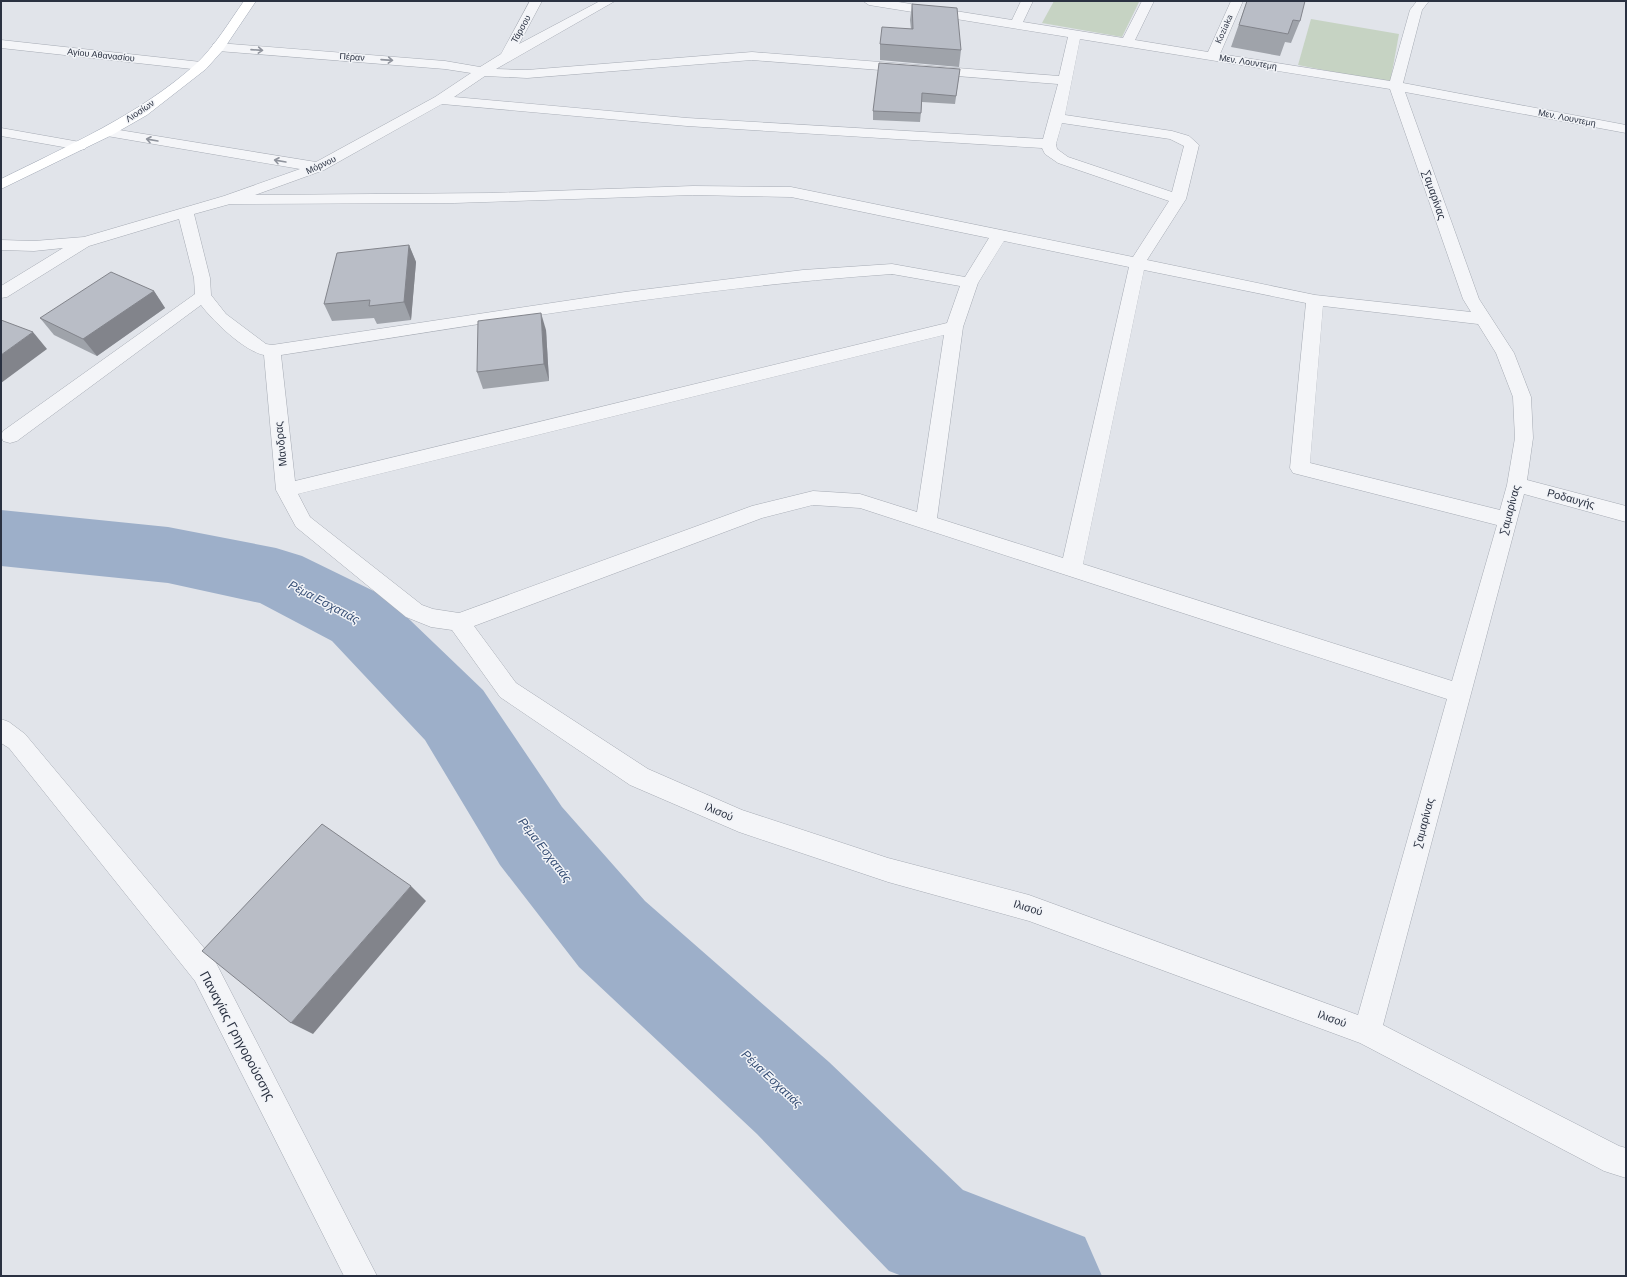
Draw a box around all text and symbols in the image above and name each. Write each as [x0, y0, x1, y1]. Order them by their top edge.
street label: Koziaka [1212, 12, 1236, 45]
street label: Τάρσου [508, 13, 534, 45]
street label: Αγίου Αθανασίου [67, 45, 136, 65]
one-way arrow [250, 47, 263, 54]
street label: Πέραν [339, 50, 366, 64]
street label: Μεν. Λουντεμη [1218, 52, 1278, 72]
one-way arrow [380, 57, 393, 64]
street label: Λιοσίων [123, 97, 157, 125]
street label: Μεν. Λουντεμη [1537, 107, 1597, 129]
one-way arrow [146, 135, 159, 143]
street label: Μόρνου [304, 153, 338, 177]
one-way arrow [274, 157, 287, 165]
street label: Σαμαρίνας [1419, 168, 1449, 222]
street label: Μανδρας [271, 421, 291, 467]
street label: Σαμαρίνας [1496, 483, 1524, 537]
street label: Ροδαυγής [1545, 485, 1597, 513]
water label: Ρέμα Εσχατιάς [286, 577, 362, 627]
street label: Σαμαρίνας [1410, 796, 1438, 850]
street label: Ιλισού [702, 799, 736, 825]
water label: Ρέμα Εσχατιάς [515, 814, 575, 886]
street label: Ιλισού [1011, 896, 1045, 920]
street label: Παναγίας Γρηγορούσσης [195, 968, 279, 1104]
street label: Ιλισού [1315, 1007, 1349, 1031]
water label: Ρέμα Εσχατιάς [738, 1046, 806, 1112]

